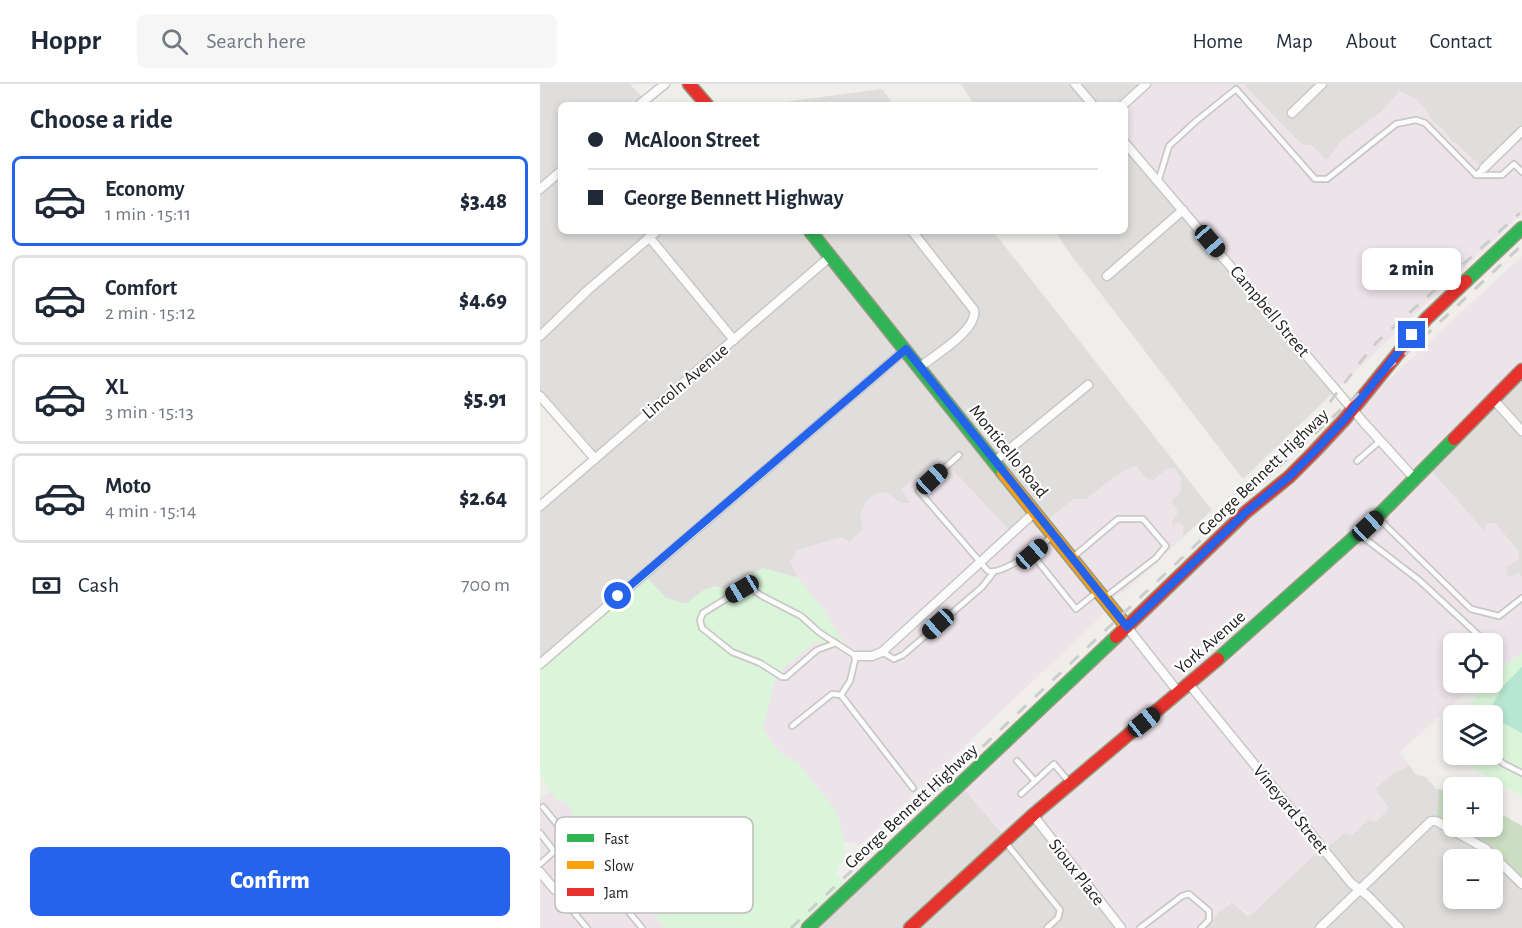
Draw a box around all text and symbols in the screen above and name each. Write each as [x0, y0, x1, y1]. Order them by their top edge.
search box [137, 14, 557, 68]
icon: search [158, 25, 191, 58]
text: Hoppr [30, 27, 101, 55]
text: Search here [206, 30, 306, 52]
text: Home [1192, 31, 1243, 52]
text: Map [1276, 31, 1313, 52]
text: About [1346, 31, 1396, 52]
text: Contact [1429, 31, 1492, 52]
text: Choose a ride [30, 106, 173, 133]
text: McAloon Street [624, 129, 760, 151]
icon: car [33, 174, 87, 228]
text: Economy [105, 178, 185, 200]
text: George Bennett Highway [624, 187, 844, 209]
text: $3.48 [460, 190, 507, 212]
text: 1 min · 15:11 [105, 204, 191, 224]
car [1191, 222, 1229, 260]
callout: 2 min [1362, 248, 1462, 290]
text: 2 min [1389, 259, 1434, 279]
street label: Campbell Street [1226, 263, 1313, 361]
icon: car [33, 273, 87, 327]
text: Comfort [105, 277, 177, 299]
text: $4.69 [459, 289, 507, 311]
text: 2 min · 15:12 [105, 303, 196, 323]
route end [1398, 321, 1425, 348]
street label: Lincoln Avenue [639, 341, 732, 423]
icon: car [33, 372, 87, 426]
text: XL [105, 376, 128, 398]
text: $5.91 [463, 388, 507, 410]
text: 3 min · 15:13 [105, 402, 194, 422]
street label: Monticello Road [965, 402, 1051, 501]
street label: George Bennett Highway [1195, 406, 1333, 540]
car [913, 460, 951, 498]
icon: car [33, 471, 87, 525]
text: Moto [105, 475, 151, 497]
text: $2.64 [459, 487, 507, 509]
text: 4 min · 15:14 [105, 501, 197, 521]
car [1349, 507, 1387, 545]
car [1013, 535, 1051, 573]
icon: cash [30, 569, 63, 602]
car [722, 572, 762, 606]
text: Cash [78, 574, 119, 596]
text: 700 m [461, 575, 510, 595]
route start [604, 582, 631, 609]
car [919, 605, 957, 643]
street label: York Avenue [1172, 608, 1249, 678]
map controls [1443, 633, 1503, 909]
button: locate [1443, 633, 1503, 693]
car [1124, 704, 1164, 740]
button: layers [1443, 705, 1503, 765]
street label: George Bennett Highway [842, 741, 982, 873]
street label: Vineyard Street [1249, 762, 1331, 857]
button: + [1443, 777, 1503, 837]
legend [555, 817, 753, 913]
text: Fast [604, 831, 629, 847]
street label: Sioux Place [1045, 836, 1108, 909]
button: Confirm [30, 847, 510, 916]
button: − [1443, 849, 1503, 909]
text: Slow [604, 858, 634, 874]
text: Jam [604, 885, 629, 901]

